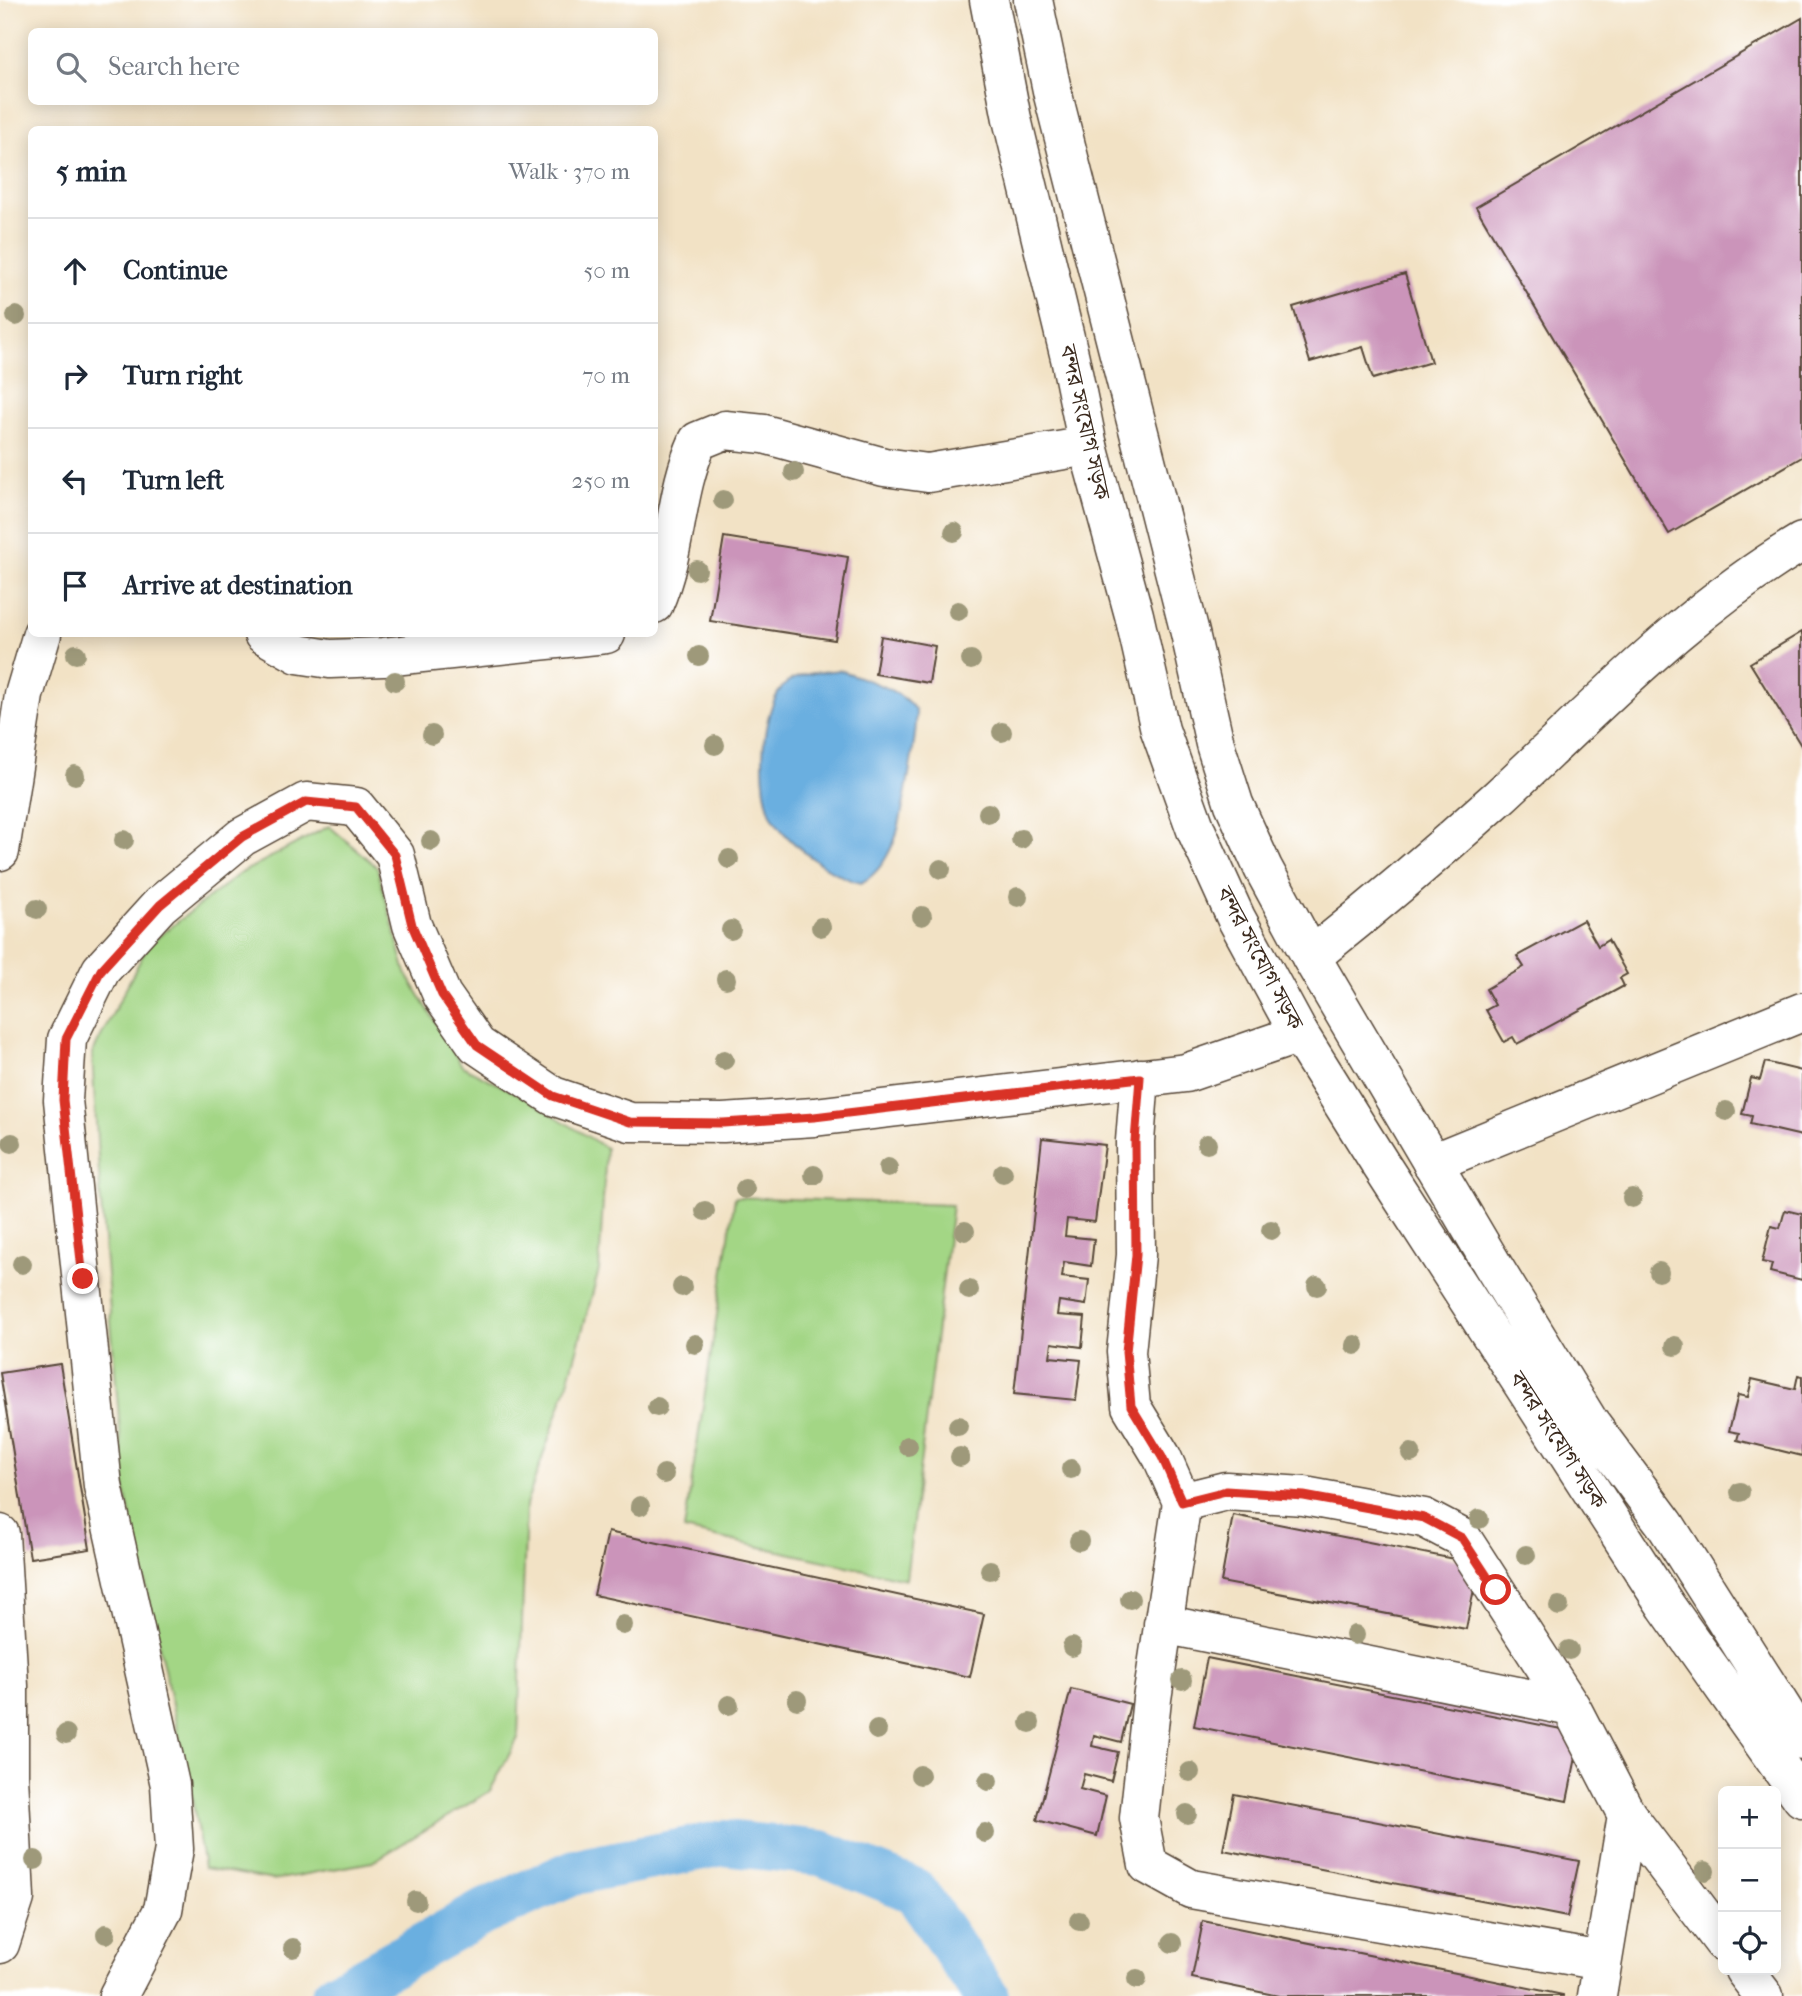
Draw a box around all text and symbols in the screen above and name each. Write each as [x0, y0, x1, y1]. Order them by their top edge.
search box [28, 28, 658, 105]
icon: search [52, 48, 90, 86]
text: Search here [108, 51, 240, 82]
text: 5 min [56, 154, 127, 189]
text: Walk · 370 m [508, 158, 630, 185]
icon: ahead [56, 252, 94, 290]
text: Continue [123, 255, 228, 286]
text: 50 m [583, 257, 630, 284]
street label: বন্দর সংযোগ সড়ক [1054, 341, 1116, 503]
icon: right [56, 357, 94, 395]
text: Turn right [123, 360, 243, 391]
text: 70 m [582, 362, 630, 389]
icon: left [56, 462, 94, 500]
text: Turn left [123, 465, 224, 496]
text: 250 m [572, 467, 630, 494]
icon: arrive [56, 567, 94, 605]
text: Arrive at destination [123, 570, 353, 601]
street label: বন্দর সংযোগ সড়ক [1210, 881, 1309, 1035]
route end [67, 1263, 98, 1294]
street label: বন্দর সংযোগ সড়ক [1503, 1365, 1613, 1514]
route start [1480, 1574, 1511, 1605]
map controls [1718, 1786, 1781, 1975]
button: + [1718, 1786, 1781, 1849]
button: − [1718, 1849, 1781, 1912]
button: locate [1718, 1912, 1781, 1975]

